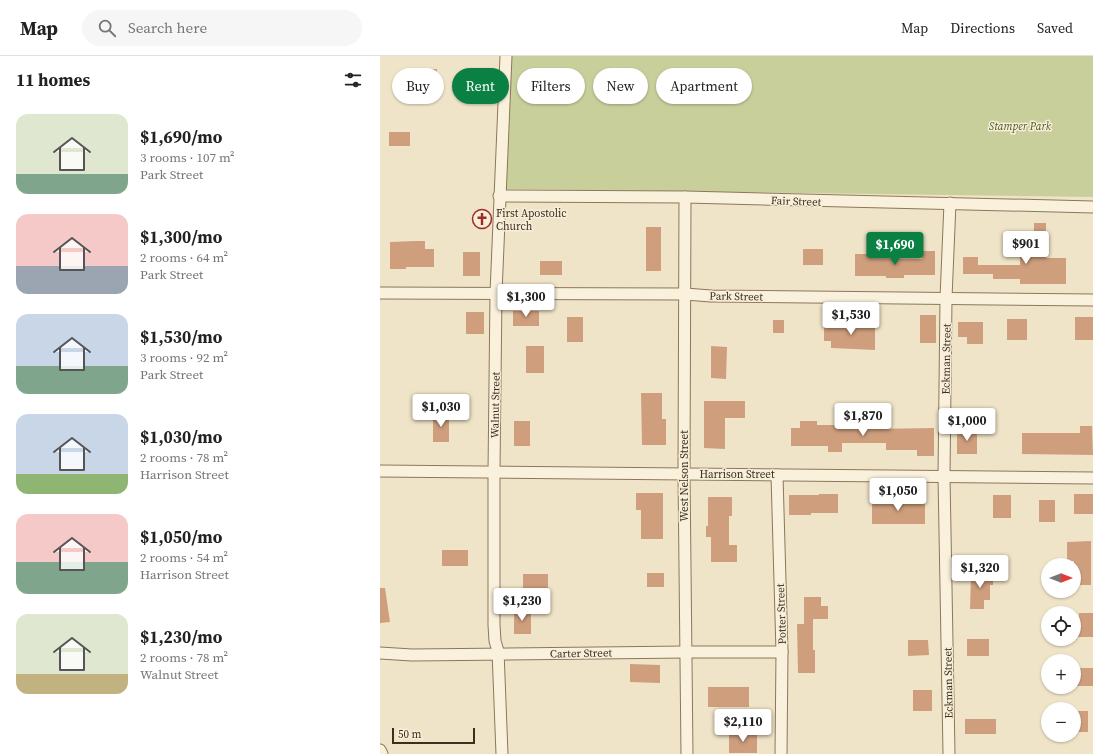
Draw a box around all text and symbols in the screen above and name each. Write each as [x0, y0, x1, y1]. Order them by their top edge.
search box [82, 10, 362, 46]
text: Map [20, 15, 58, 41]
icon: search [96, 17, 118, 39]
text: Search here [128, 17, 207, 38]
text: Map [901, 18, 928, 38]
text: Directions [950, 18, 1015, 38]
text: Saved [1037, 18, 1073, 38]
text: 11 homes [16, 68, 90, 92]
chip: Buy [392, 68, 444, 104]
chip: Rent [452, 68, 509, 104]
chip: Filters [517, 68, 585, 104]
chip: New [593, 68, 648, 104]
chip: Apartment [656, 68, 752, 104]
icon: filters [342, 69, 364, 91]
park label: Stamper Park [989, 119, 1052, 134]
text: $1,690/mo [140, 125, 222, 149]
icon: home [48, 130, 96, 178]
text: 3 rooms · 107 m² [140, 149, 235, 166]
text: Park Street [140, 166, 203, 183]
street label: Fair Street [771, 193, 822, 210]
place label: First Apostolic Church [496, 206, 567, 234]
church icon: First Apostolic Church [471, 208, 493, 230]
text: $1,300/mo [140, 225, 222, 249]
icon: home [48, 230, 96, 278]
pin: $901 [1002, 231, 1050, 265]
pin: $1,690 [862, 232, 928, 266]
text: $901 [1012, 235, 1040, 252]
text: $1,690 [875, 236, 915, 253]
text: 2 rooms · 64 m² [140, 249, 228, 266]
text: Park Street [140, 266, 203, 283]
pin: $1,300 [493, 284, 559, 318]
text: $1,300 [506, 288, 546, 305]
street label: Park Street [709, 289, 763, 304]
pin: $1,530 [818, 302, 884, 336]
text: $1,530 [831, 306, 871, 323]
street label: Eckman Street [938, 323, 955, 395]
text: $1,530/mo [140, 325, 222, 349]
icon: home [48, 330, 96, 378]
text: 3 rooms · 92 m² [140, 349, 228, 366]
text: Park Street [140, 366, 203, 383]
street label: Walnut Street [487, 371, 504, 438]
pin: $1,030 [408, 394, 474, 428]
text: $1,030 [421, 398, 461, 415]
pin: $1,870 [830, 403, 896, 437]
text: $1,870 [843, 407, 883, 424]
pin: $1,000 [934, 408, 1000, 442]
text: $1,000 [947, 412, 987, 429]
text: $1,030/mo [140, 425, 222, 449]
icon: home [48, 430, 96, 478]
street label: West Nelson Street [677, 430, 692, 522]
text: 2 rooms · 78 m² [140, 449, 228, 466]
text: Harrison Street [140, 466, 229, 483]
street label: Harrison Street [699, 467, 775, 482]
pin: $1,050 [865, 478, 931, 512]
text: $1,050 [878, 482, 918, 499]
text: $1,050/mo [140, 525, 222, 549]
icon: home [48, 530, 96, 578]
text: 2 rooms · 54 m² [140, 549, 228, 566]
pin: $1,320 [947, 555, 1013, 589]
north arrow [1041, 558, 1081, 598]
map controls [1041, 558, 1081, 742]
text: $1,320 [960, 559, 1000, 576]
text: Harrison Street [140, 566, 229, 583]
street label: Potter Street [773, 583, 790, 645]
pin: $1,230 [489, 588, 555, 622]
text: $1,230 [502, 592, 542, 609]
button: locate [1041, 606, 1081, 646]
text: $1,230/mo [140, 625, 222, 649]
icon: home [48, 630, 96, 678]
street label: Carter Street [550, 645, 613, 662]
street label: Eckman Street [940, 647, 957, 719]
text: 2 rooms · 78 m² [140, 649, 228, 666]
button: + [1041, 654, 1081, 694]
text: Walnut Street [140, 666, 218, 683]
button: − [1041, 702, 1081, 742]
pin: $2,110 [710, 709, 776, 743]
text: $2,110 [723, 713, 763, 730]
scale bar [392, 726, 475, 745]
text: 50 m [398, 727, 421, 742]

